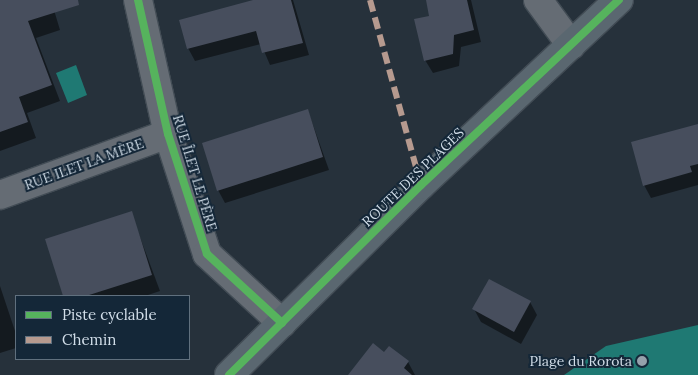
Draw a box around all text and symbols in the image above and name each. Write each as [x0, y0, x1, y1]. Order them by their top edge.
street label: RUE ÎLET LE PÈRE [169, 113, 221, 233]
street label: ROUTE DES PLAGES [359, 124, 467, 230]
street label: RUE ILET LA MÈRE [22, 135, 146, 193]
legend [15, 295, 190, 360]
text: Piste cyclable [62, 305, 157, 324]
text: Chemin [62, 330, 116, 349]
place label: Plage du Rorota [530, 353, 632, 369]
marker: Plage du Rorota [636, 355, 648, 367]

